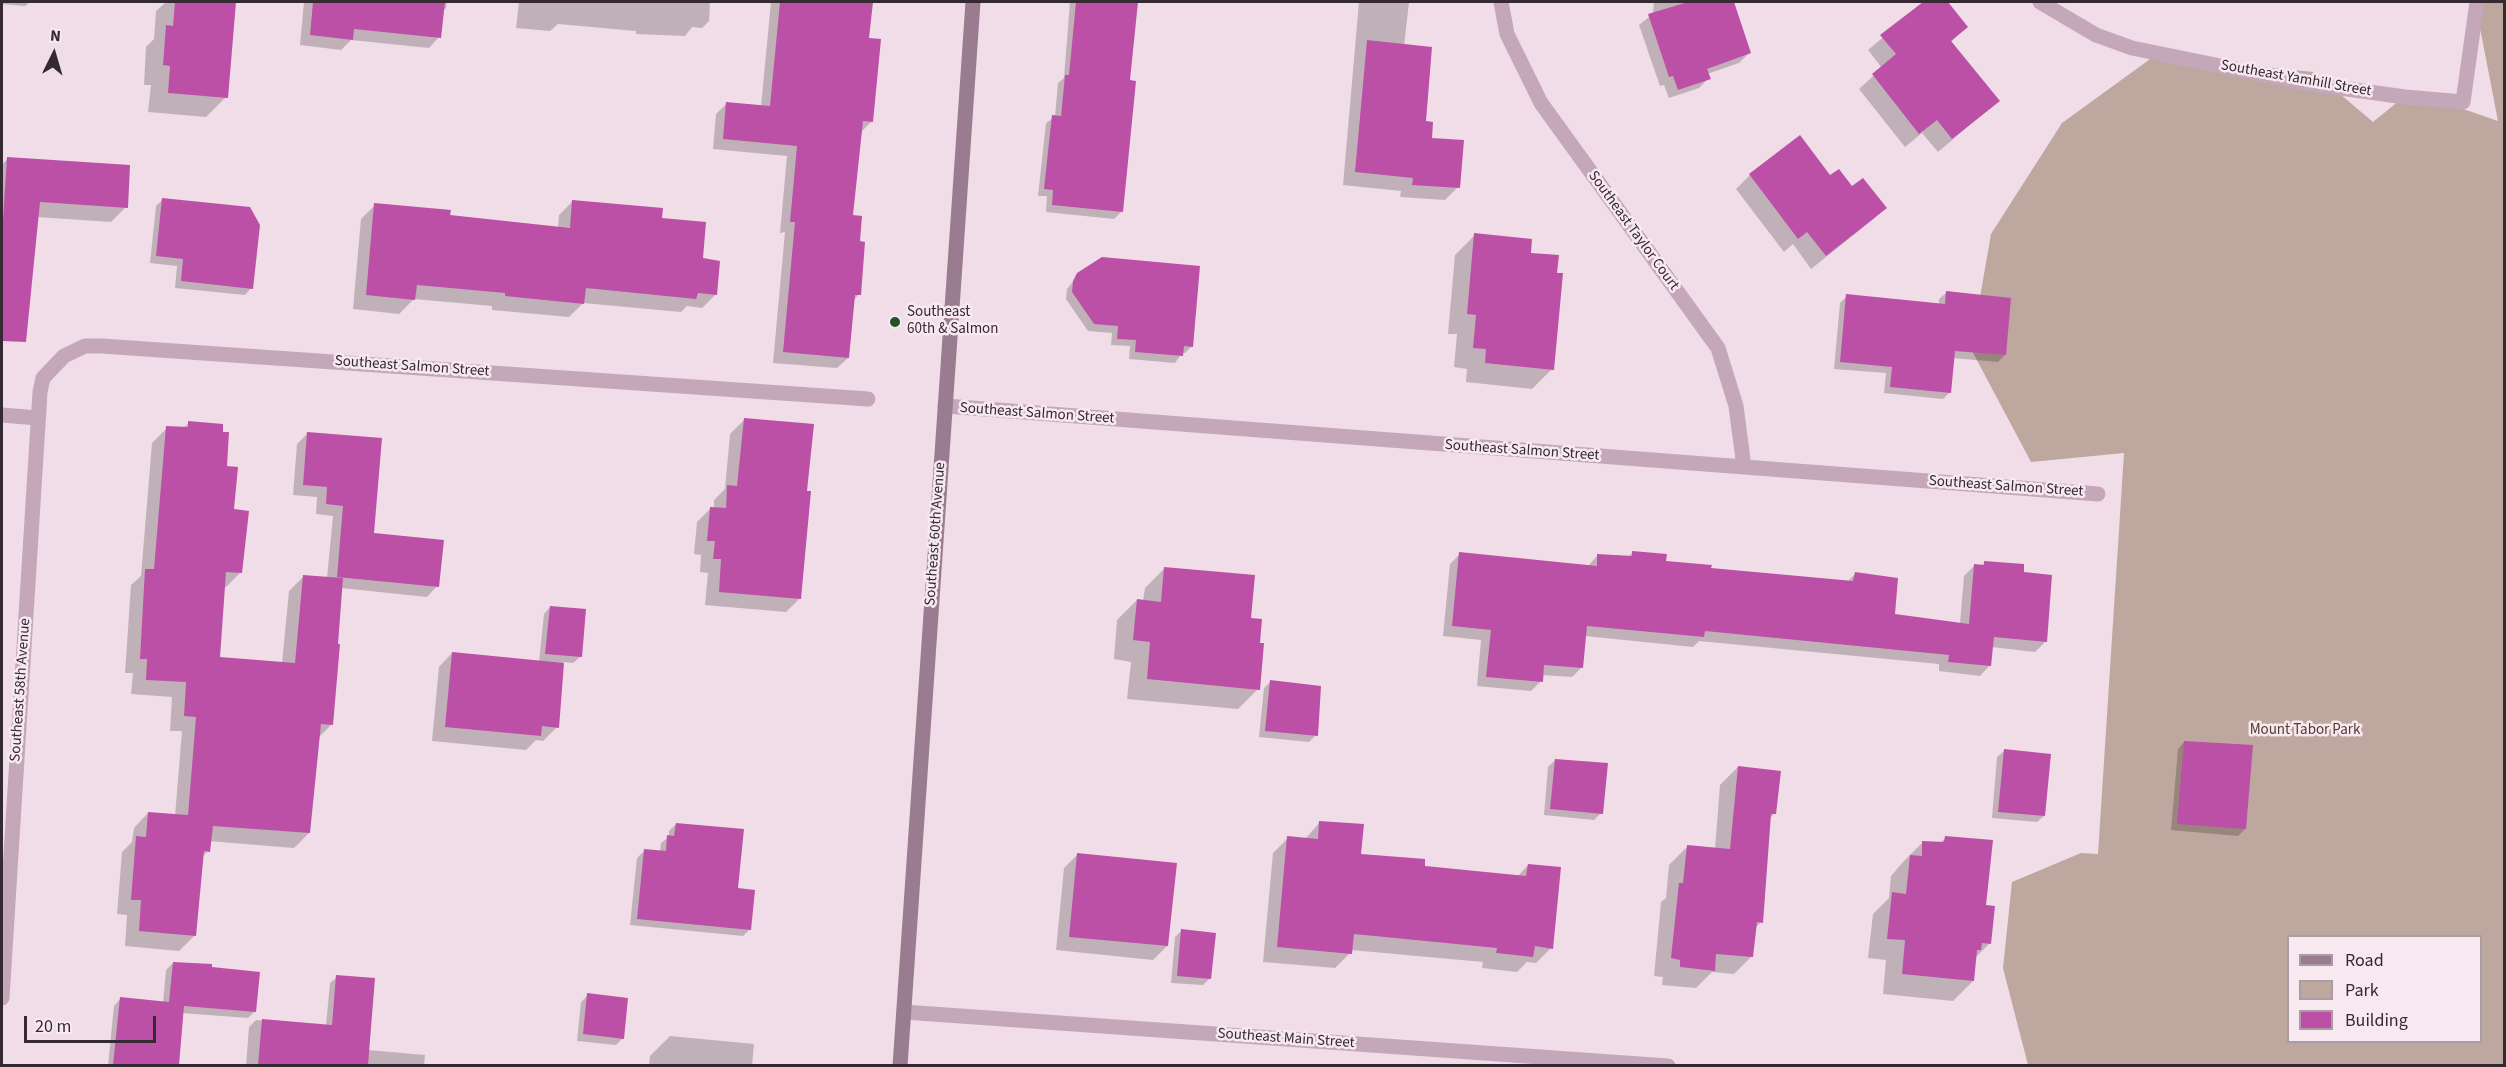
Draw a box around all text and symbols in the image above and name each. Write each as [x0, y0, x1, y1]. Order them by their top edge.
north arrow [24, 24, 84, 84]
text: N [49, 25, 62, 47]
street label: Southeast Yamhill Street [2219, 57, 2373, 101]
street label: Southeast Taylor Court [1584, 168, 1682, 294]
place label: Southeast 60th & Salmon [907, 304, 998, 339]
marker: Southeast 60th & Salmon [888, 315, 902, 329]
street label: Southeast Salmon Street [334, 353, 490, 381]
street label: Southeast Salmon Street [959, 400, 1115, 428]
street label: Southeast Salmon Street [1444, 437, 1600, 465]
street label: Southeast 60th Avenue [922, 462, 950, 606]
street label: Southeast Salmon Street [1928, 473, 2084, 501]
street label: Southeast 58th Avenue [7, 618, 35, 762]
park label: Mount Tabor Park [2250, 722, 2360, 740]
legend [2287, 935, 2482, 1043]
text: Road [2345, 948, 2384, 973]
text: Park [2345, 978, 2379, 1003]
scale bar [27, 1004, 159, 1042]
text: Building [2345, 1008, 2408, 1033]
text: 20 m [35, 1014, 71, 1039]
street label: Southeast Main Street [1217, 1025, 1355, 1053]

